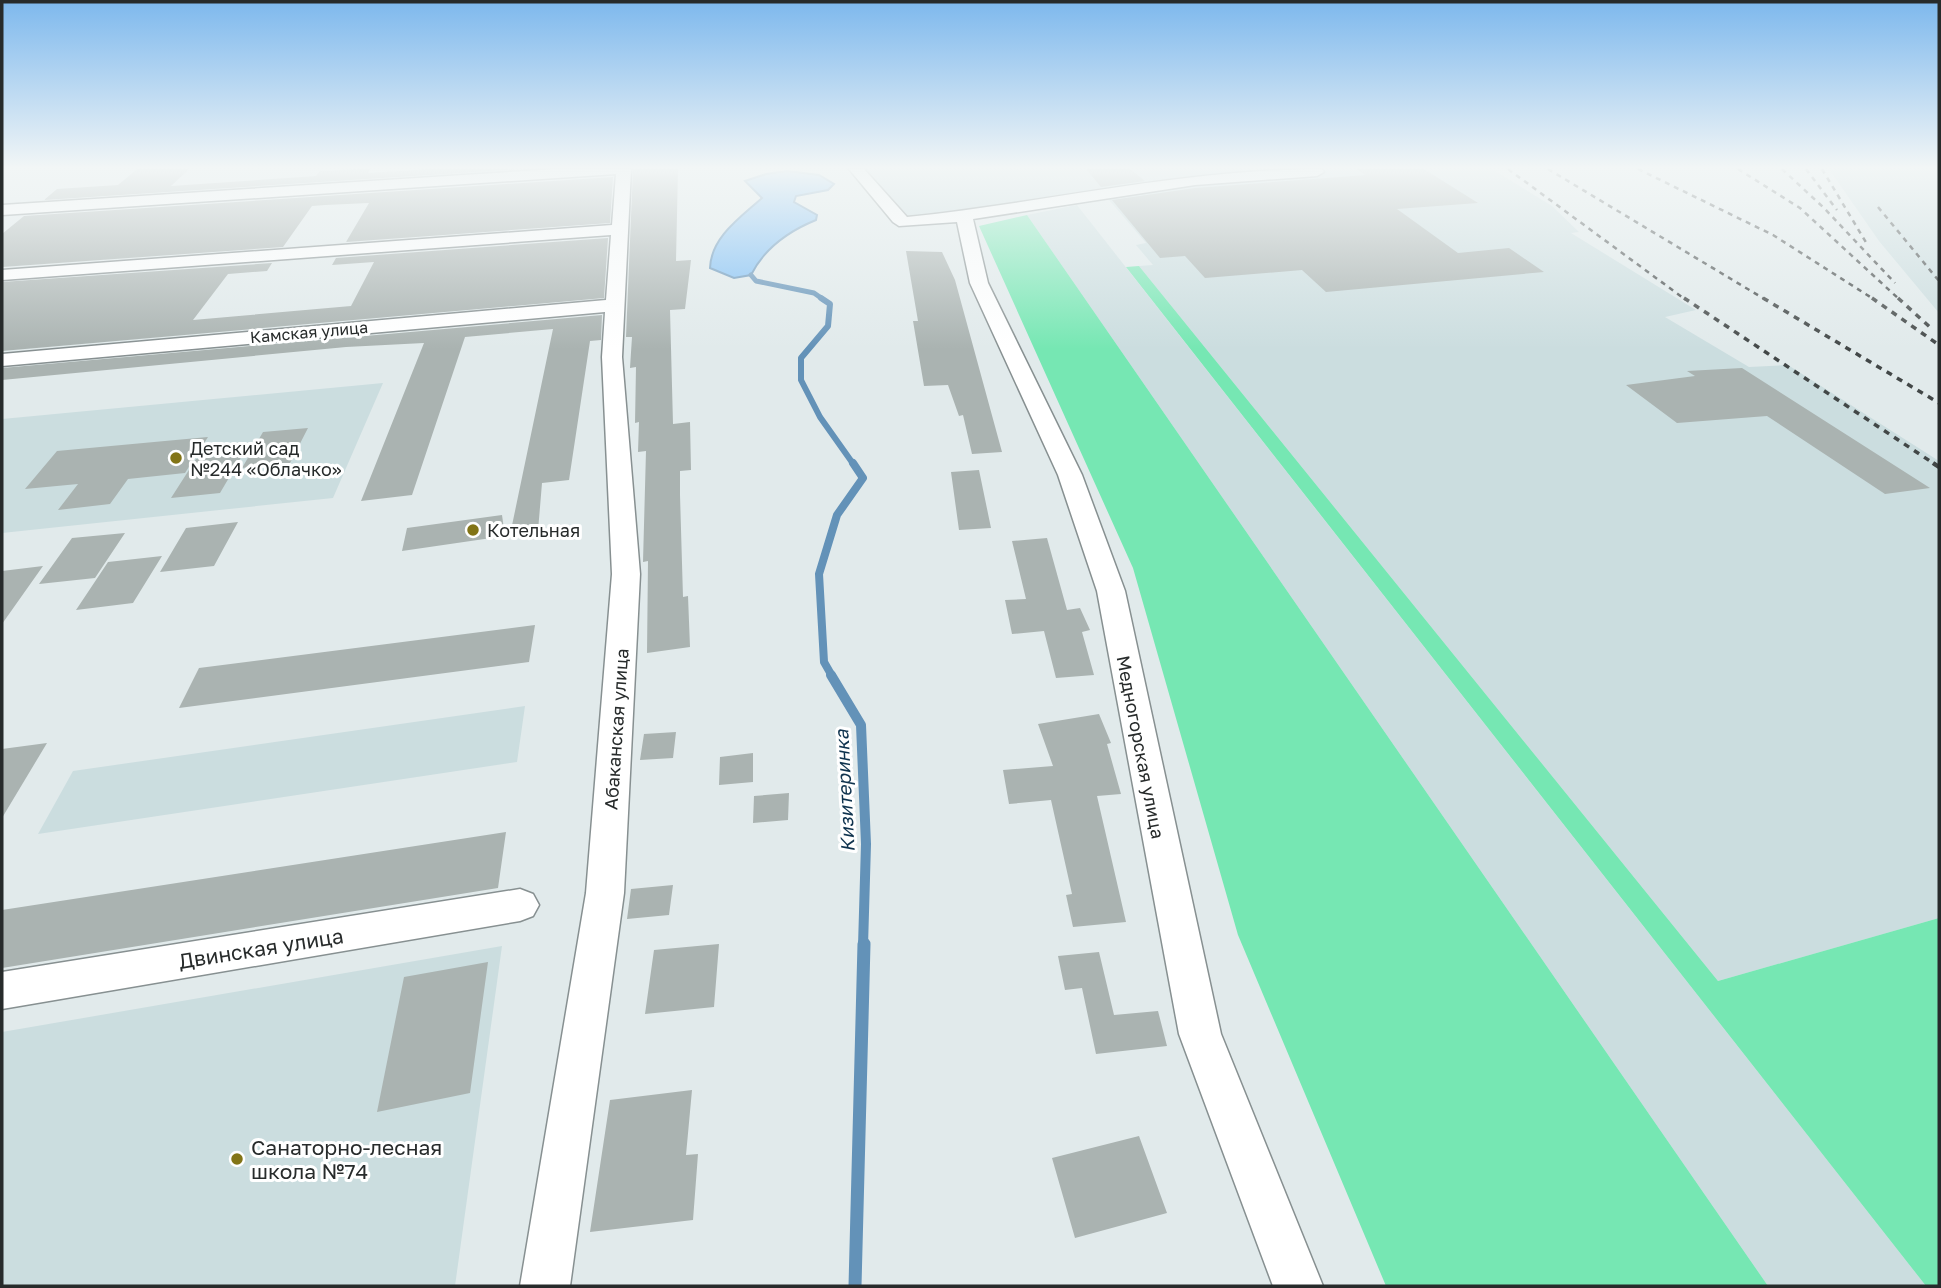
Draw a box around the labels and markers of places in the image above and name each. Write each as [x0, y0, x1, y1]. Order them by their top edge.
place label: Детский сад №244 «Облачко» [190, 437, 342, 480]
marker: Детский сад №244 «Облачко» [168, 450, 184, 466]
place label: Котельная [487, 519, 580, 541]
marker: Котельная [465, 522, 481, 538]
place label: Санаторно-лесная школа №74 [251, 1134, 442, 1184]
marker: Санаторно-лесная школа №74 [229, 1151, 245, 1167]

